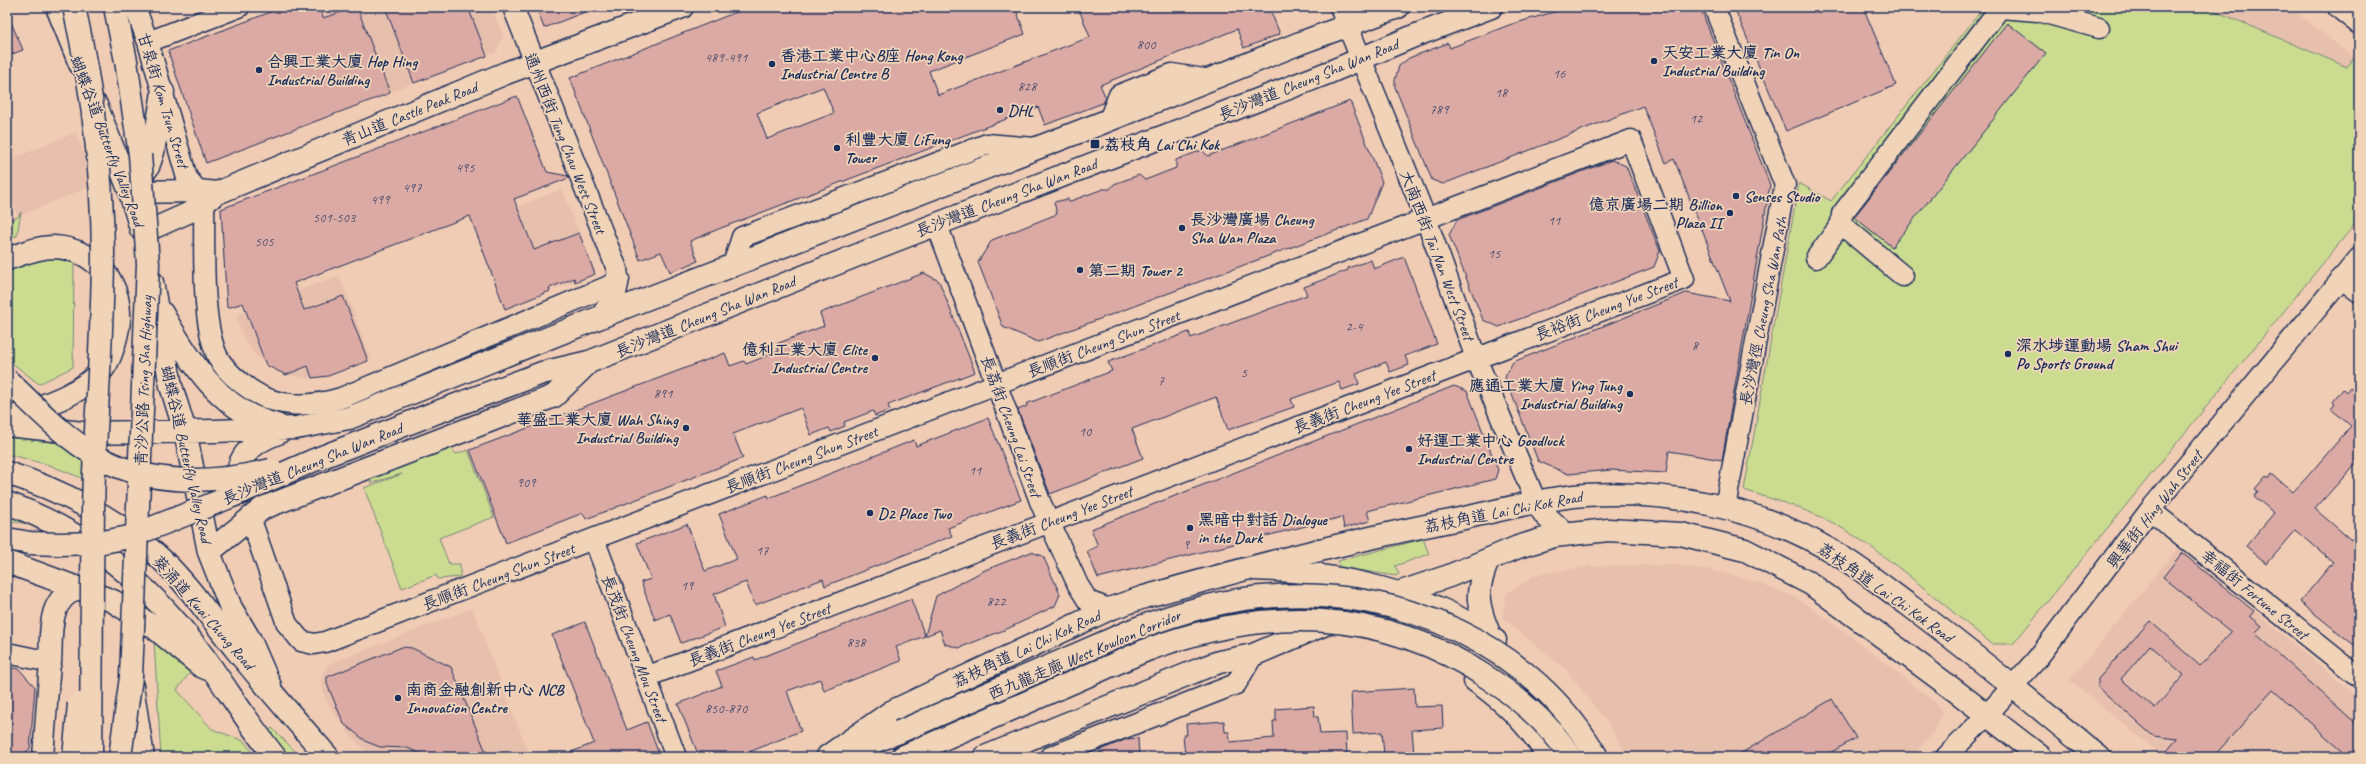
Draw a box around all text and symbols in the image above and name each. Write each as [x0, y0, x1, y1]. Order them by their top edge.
street label: 甘泉街 Kom Tsun Street [133, 30, 194, 173]
street label: 長沙灣道 Cheung Sha Wan Road [1215, 34, 1404, 125]
house number: 800 [1137, 36, 1157, 53]
place label: 天安工業大廈 Tin On Industrial Building [1662, 43, 1800, 81]
place label: 香港工業中心B座 Hong Kong Industrial Centre B [780, 46, 964, 84]
house number: 489-491 [705, 49, 748, 66]
street label: 通州西街 Tung Chau West Street [520, 50, 611, 238]
place label: 合興工業大廈 Hop Hing Industrial Building [267, 52, 418, 90]
street label: 蝴蝶谷道 Butterfly Valley Road [65, 53, 150, 232]
marker: 天安工業大廈 Tin On Industrial Building [1649, 56, 1659, 66]
marker: 香港工業中心B座 Hong Kong Industrial Centre B [767, 59, 777, 69]
marker: 合興工業大廈 Hop Hing Industrial Building [254, 65, 264, 75]
house number: 16 [1553, 65, 1566, 82]
street label: 青山道 Castle Peak Road [339, 77, 483, 150]
house number: 828 [1018, 78, 1038, 95]
house number: 18 [1495, 84, 1509, 101]
place label: DHL [1008, 101, 1035, 121]
house number: 789 [1430, 101, 1450, 118]
marker: DHL [995, 105, 1005, 115]
house number: 12 [1690, 110, 1704, 127]
place label: 利豐大廈 LiFung Tower [845, 130, 952, 168]
place label: 荔枝角 Lai Chi Kok [1104, 135, 1221, 155]
marker: 荔枝角 Lai Chi Kok [1089, 138, 1101, 150]
marker: 利豐大廈 LiFung Tower [832, 143, 842, 153]
street label: 長沙灣道 Cheung Sha Wan Road [913, 153, 1102, 242]
house number: 495 [456, 159, 475, 176]
street label: 大南西街 Tai Nan West Street [1395, 168, 1480, 346]
house number: 497 [403, 179, 422, 196]
place label: Senses Studio [1744, 187, 1822, 207]
house number: 499 [371, 191, 391, 208]
marker: Senses Studio [1731, 191, 1741, 201]
place label: 億京廣場二期 Billion Plaza II [1588, 195, 1725, 233]
marker: 億京廣場二期 Billion Plaza II [1725, 208, 1735, 218]
house number: 501-503 [313, 209, 357, 226]
place label: 長沙灣廣場 Cheung Sha Wan Plaza [1190, 210, 1315, 248]
house number: 11 [1548, 212, 1561, 229]
street label: 長沙灣徑 Cheung Sha Wan Path [1736, 213, 1792, 407]
marker: 長沙灣廣場 Cheung Sha Wan Plaza [1177, 223, 1187, 233]
house number: 505 [255, 233, 274, 250]
house number: 15 [1488, 245, 1501, 262]
place label: 第二期 Tower 2 [1088, 261, 1184, 281]
marker: 第二期 Tower 2 [1075, 265, 1085, 275]
street label: 長沙灣道 Cheung Sha Wan Road [612, 271, 801, 362]
street label: 長裕街 Cheung Yue Street [1532, 272, 1683, 345]
street label: 青沙公路 Tsing Sha Highway [131, 294, 157, 466]
street label: 長順街 Cheung Shun Street [1024, 305, 1184, 382]
house number: 2-4 [1345, 318, 1364, 335]
place label: 深水埗運動場 Sham Shui Po Sports Ground [2016, 336, 2180, 374]
house number: 8 [1692, 337, 1700, 354]
place label: 億利工業大廈 Elite Industrial Centre [742, 340, 869, 378]
marker: 深水埗運動場 Sham Shui Po Sports Ground [2003, 349, 2013, 359]
marker: 億利工業大廈 Elite Industrial Centre [870, 353, 880, 363]
street label: 長荔街 Cheung Lai Street [976, 353, 1047, 503]
street label: 蝴蝶谷道 Butterfly Valley Road [156, 364, 217, 547]
house number: 5 [1241, 364, 1248, 381]
street label: 長義街 Cheung Yee Street [1290, 365, 1441, 438]
house number: 7 [1158, 372, 1165, 389]
place label: 應通工業大廈 Ying Tung Industrial Building [1469, 376, 1623, 414]
house number: 891 [654, 385, 673, 402]
marker: 應通工業大廈 Ying Tung Industrial Building [1625, 389, 1635, 399]
place label: 華盛工業大廈 Wah Shing Industrial Building [516, 410, 679, 448]
street label: 長沙灣道 Cheung Sha Wan Road [219, 418, 408, 509]
street label: 長順街 Cheung Shun Street [722, 421, 882, 498]
marker: 華盛工業大廈 Wah Shing Industrial Building [681, 423, 691, 433]
house number: 10 [1079, 423, 1093, 440]
place label: 好運工業中心 Goodluck Industrial Centre [1417, 431, 1566, 469]
marker: 好運工業中心 Goodluck Industrial Centre [1404, 444, 1414, 454]
street label: 興華街 Hing Wah Street [2103, 445, 2209, 573]
house number: 11 [969, 462, 982, 479]
house number: 909 [517, 474, 537, 491]
street label: 長義街 Cheung Yee Street [987, 481, 1138, 554]
street label: 荔枝角道 Lai Chi Kok Road [1422, 486, 1587, 537]
place label: D2 Place Two [878, 504, 953, 524]
marker: D2 Place Two [865, 508, 875, 518]
place label: 黑暗中對話 Dialogue in the Dark [1198, 510, 1329, 548]
marker: 黑暗中對話 Dialogue in the Dark [1185, 523, 1195, 533]
house number: 9 [1183, 536, 1191, 553]
street label: 長順街 Cheung Shun Street [419, 538, 579, 615]
street label: 荔枝角道 Lai Chi Kok Road [1814, 539, 1959, 649]
house number: 17 [756, 542, 769, 559]
street label: 幸福街 Fortune Street [2197, 545, 2314, 646]
street label: 葵涌道 Kwai Chung Road [148, 551, 260, 676]
street label: 長茂街 Cheung Mou Street [597, 572, 672, 727]
house number: 19 [681, 577, 695, 594]
house number: 822 [987, 593, 1007, 610]
street label: 長義街 Cheung Yee Street [685, 598, 836, 671]
street label: 荔枝角道 Lai Chi Kok Road [949, 605, 1106, 692]
street label: 西九龍走廊 West Kowloon Corridor [985, 605, 1185, 705]
house number: 838 [847, 634, 867, 651]
place label: 南商金融創新中心 NCB Innovation Centre [406, 680, 565, 718]
marker: 南商金融創新中心 NCB Innovation Centre [393, 693, 403, 703]
house number: 850-870 [705, 700, 749, 717]

